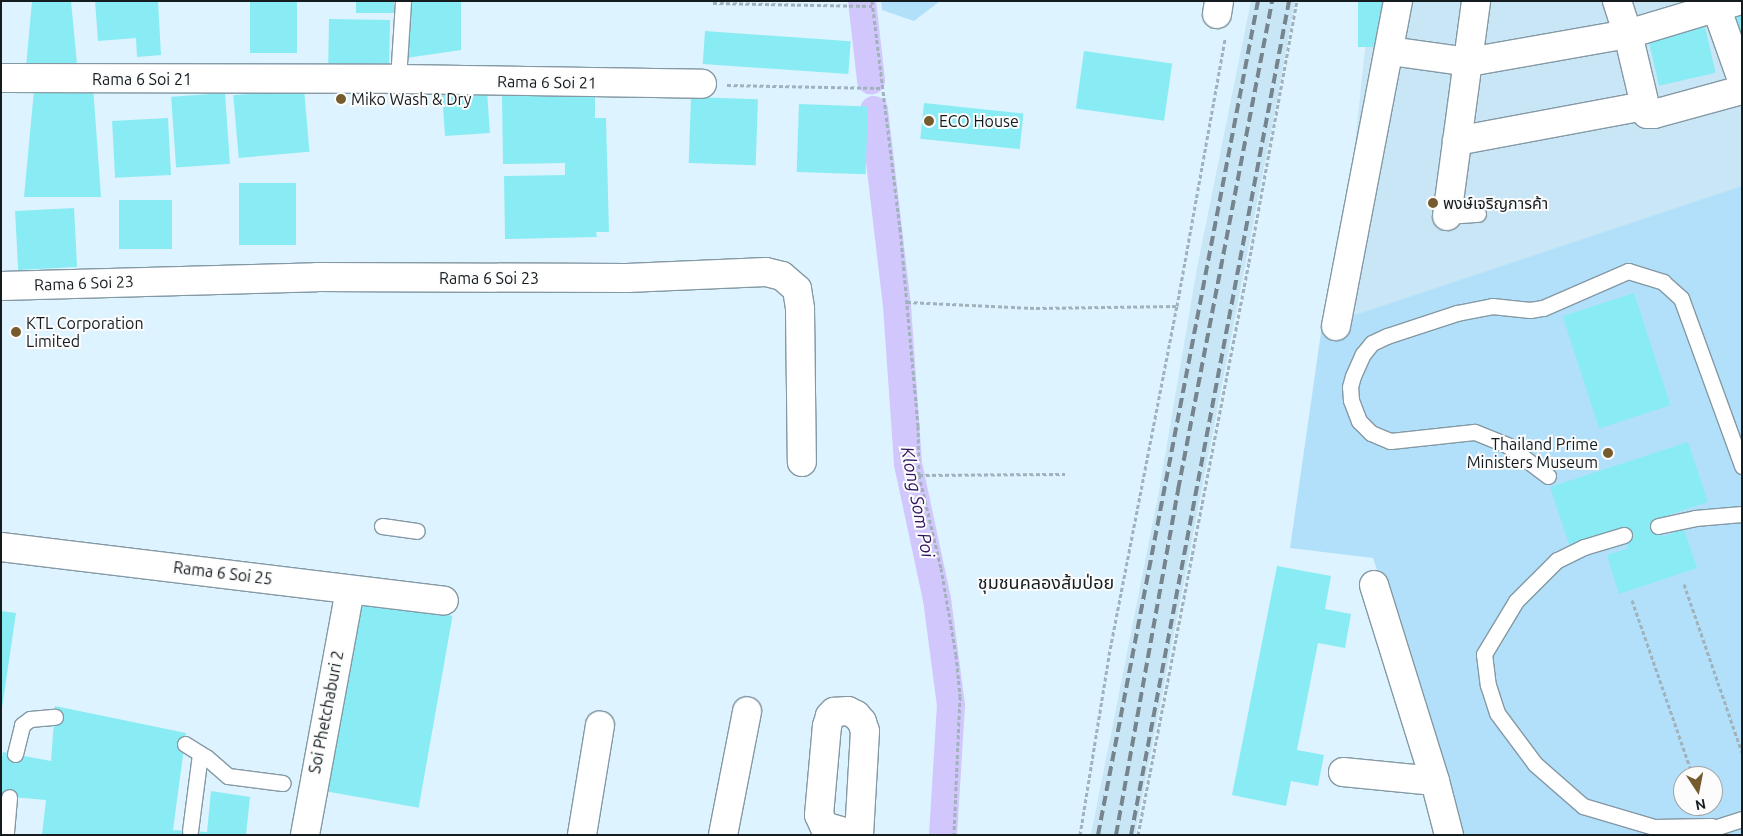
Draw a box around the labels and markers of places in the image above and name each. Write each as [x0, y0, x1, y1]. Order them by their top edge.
place label: Miko Wash & Dry [351, 89, 472, 109]
marker: Miko Wash & Dry [335, 93, 347, 105]
place label: ECO House [939, 111, 1019, 131]
marker: ECO House [923, 115, 935, 127]
place label: พงษ์เจริญการค้า [1443, 193, 1548, 213]
marker: พงษ์เจริญการค้า [1427, 197, 1439, 209]
place label: KTL Corporation Limited [26, 313, 144, 351]
marker: KTL Corporation Limited [10, 326, 22, 338]
place label: Thailand Prime Ministers Museum [1467, 434, 1598, 472]
marker: Thailand Prime Ministers Museum [1602, 447, 1614, 459]

